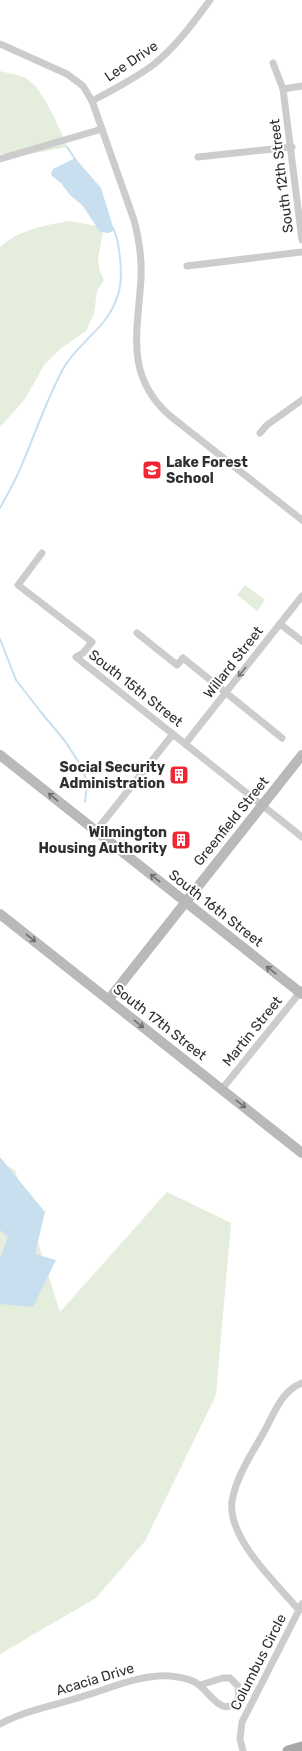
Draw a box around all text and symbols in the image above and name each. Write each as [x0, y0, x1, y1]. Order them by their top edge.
street label: Lee Drive [101, 37, 161, 85]
street label: South 12th Street [266, 117, 297, 234]
place label: Lake Forest School [166, 454, 248, 487]
school or university icon: Lake Forest School [141, 459, 163, 481]
street label: Willard Street [200, 623, 267, 702]
street label: South 15th Street [85, 646, 187, 731]
one-way arrow [237, 667, 246, 678]
place label: Social Security Administration [60, 759, 166, 792]
building icon: Social Security Administration [168, 764, 190, 786]
street label: Greenfield Street [190, 773, 273, 869]
one-way arrow [47, 792, 58, 801]
place label: Wilmington Housing Authority [38, 824, 168, 857]
building icon: Wilmington Housing Authority [170, 829, 192, 851]
street label: South 16th Street [165, 866, 267, 951]
one-way arrow [149, 873, 160, 882]
one-way arrow [25, 934, 36, 942]
one-way arrow [266, 966, 277, 975]
street label: South 17th Street [110, 981, 210, 1064]
street label: Martin Street [219, 992, 286, 1070]
one-way arrow [134, 1019, 145, 1028]
one-way arrow [236, 1100, 246, 1109]
street label: Columbus Circle [227, 1611, 290, 1713]
street label: Acacia Drive [54, 1660, 136, 1699]

